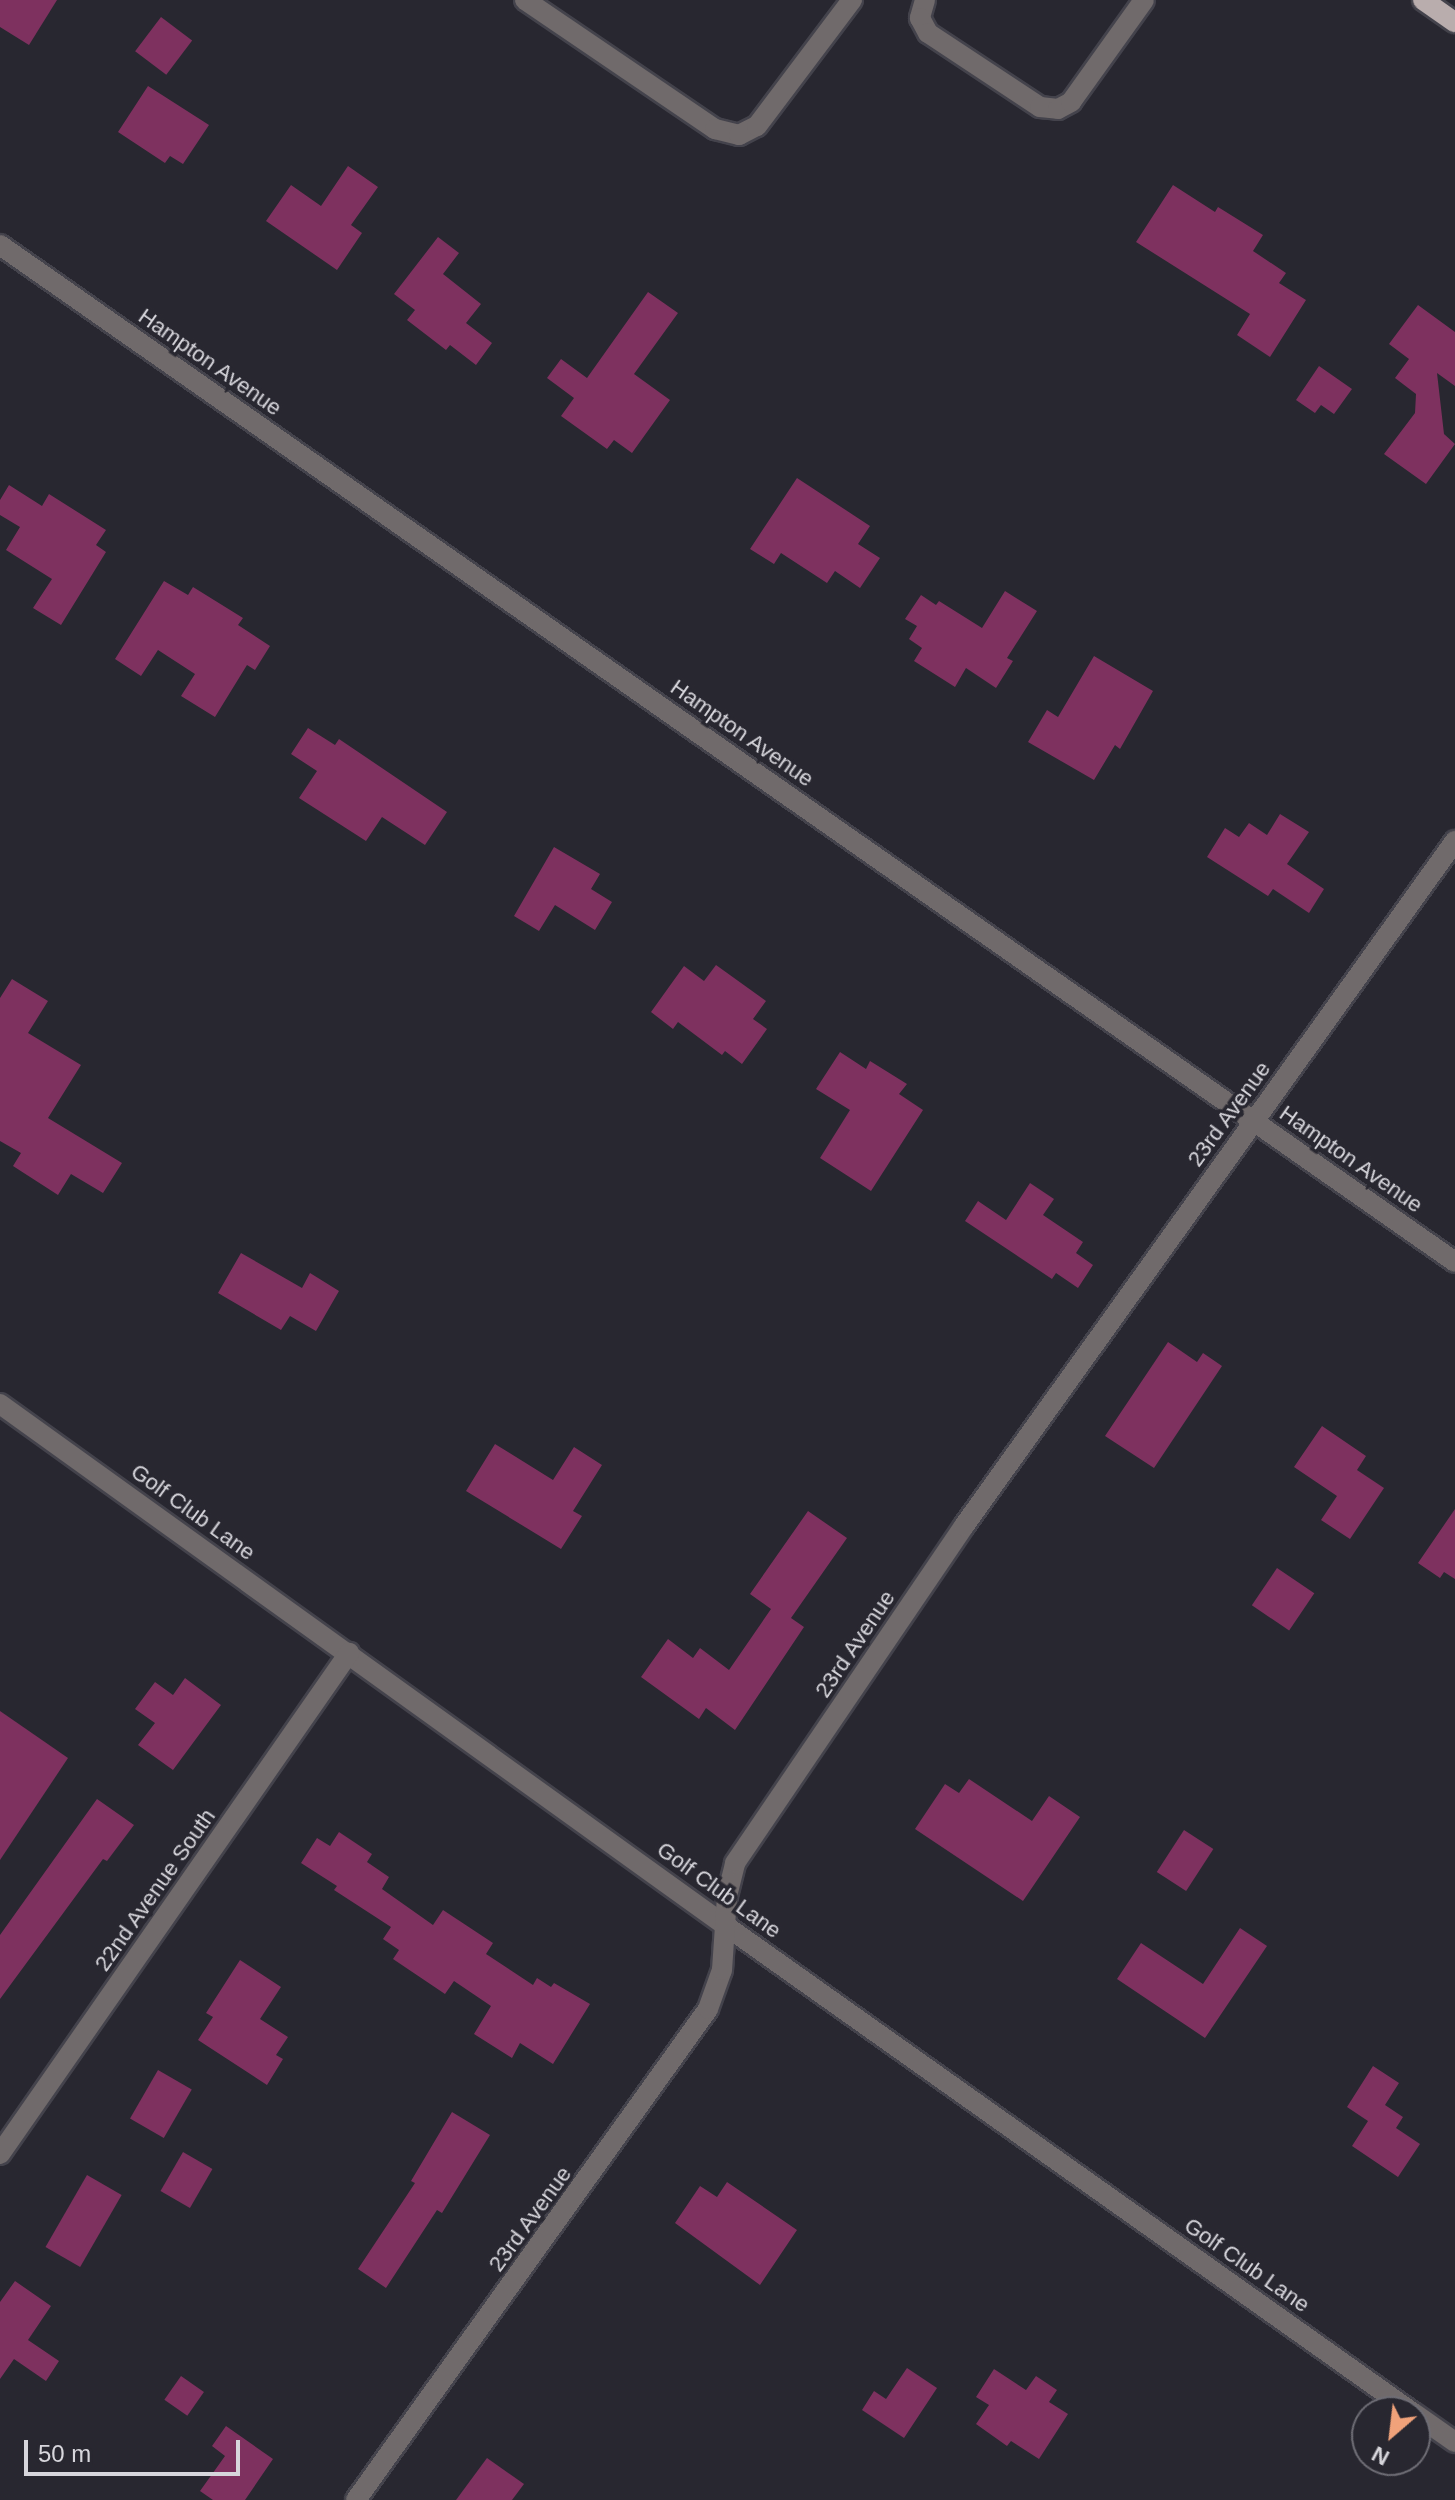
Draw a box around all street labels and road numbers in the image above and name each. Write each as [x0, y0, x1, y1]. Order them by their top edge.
street label: Hampton Avenue [133, 303, 287, 421]
street label: Hampton Avenue [665, 674, 819, 792]
street label: 23rd Avenue [1182, 1056, 1276, 1172]
street label: Hampton Avenue [1274, 1100, 1428, 1218]
street label: Golf Club Lane [126, 1458, 260, 1566]
street label: 23rd Avenue [809, 1585, 901, 1703]
street label: 22nd Avenue South [89, 1803, 221, 1977]
street label: Golf Club Lane [652, 1836, 786, 1944]
street label: 23rd Avenue [483, 2161, 577, 2277]
street label: Golf Club Lane [1179, 2212, 1315, 2318]

